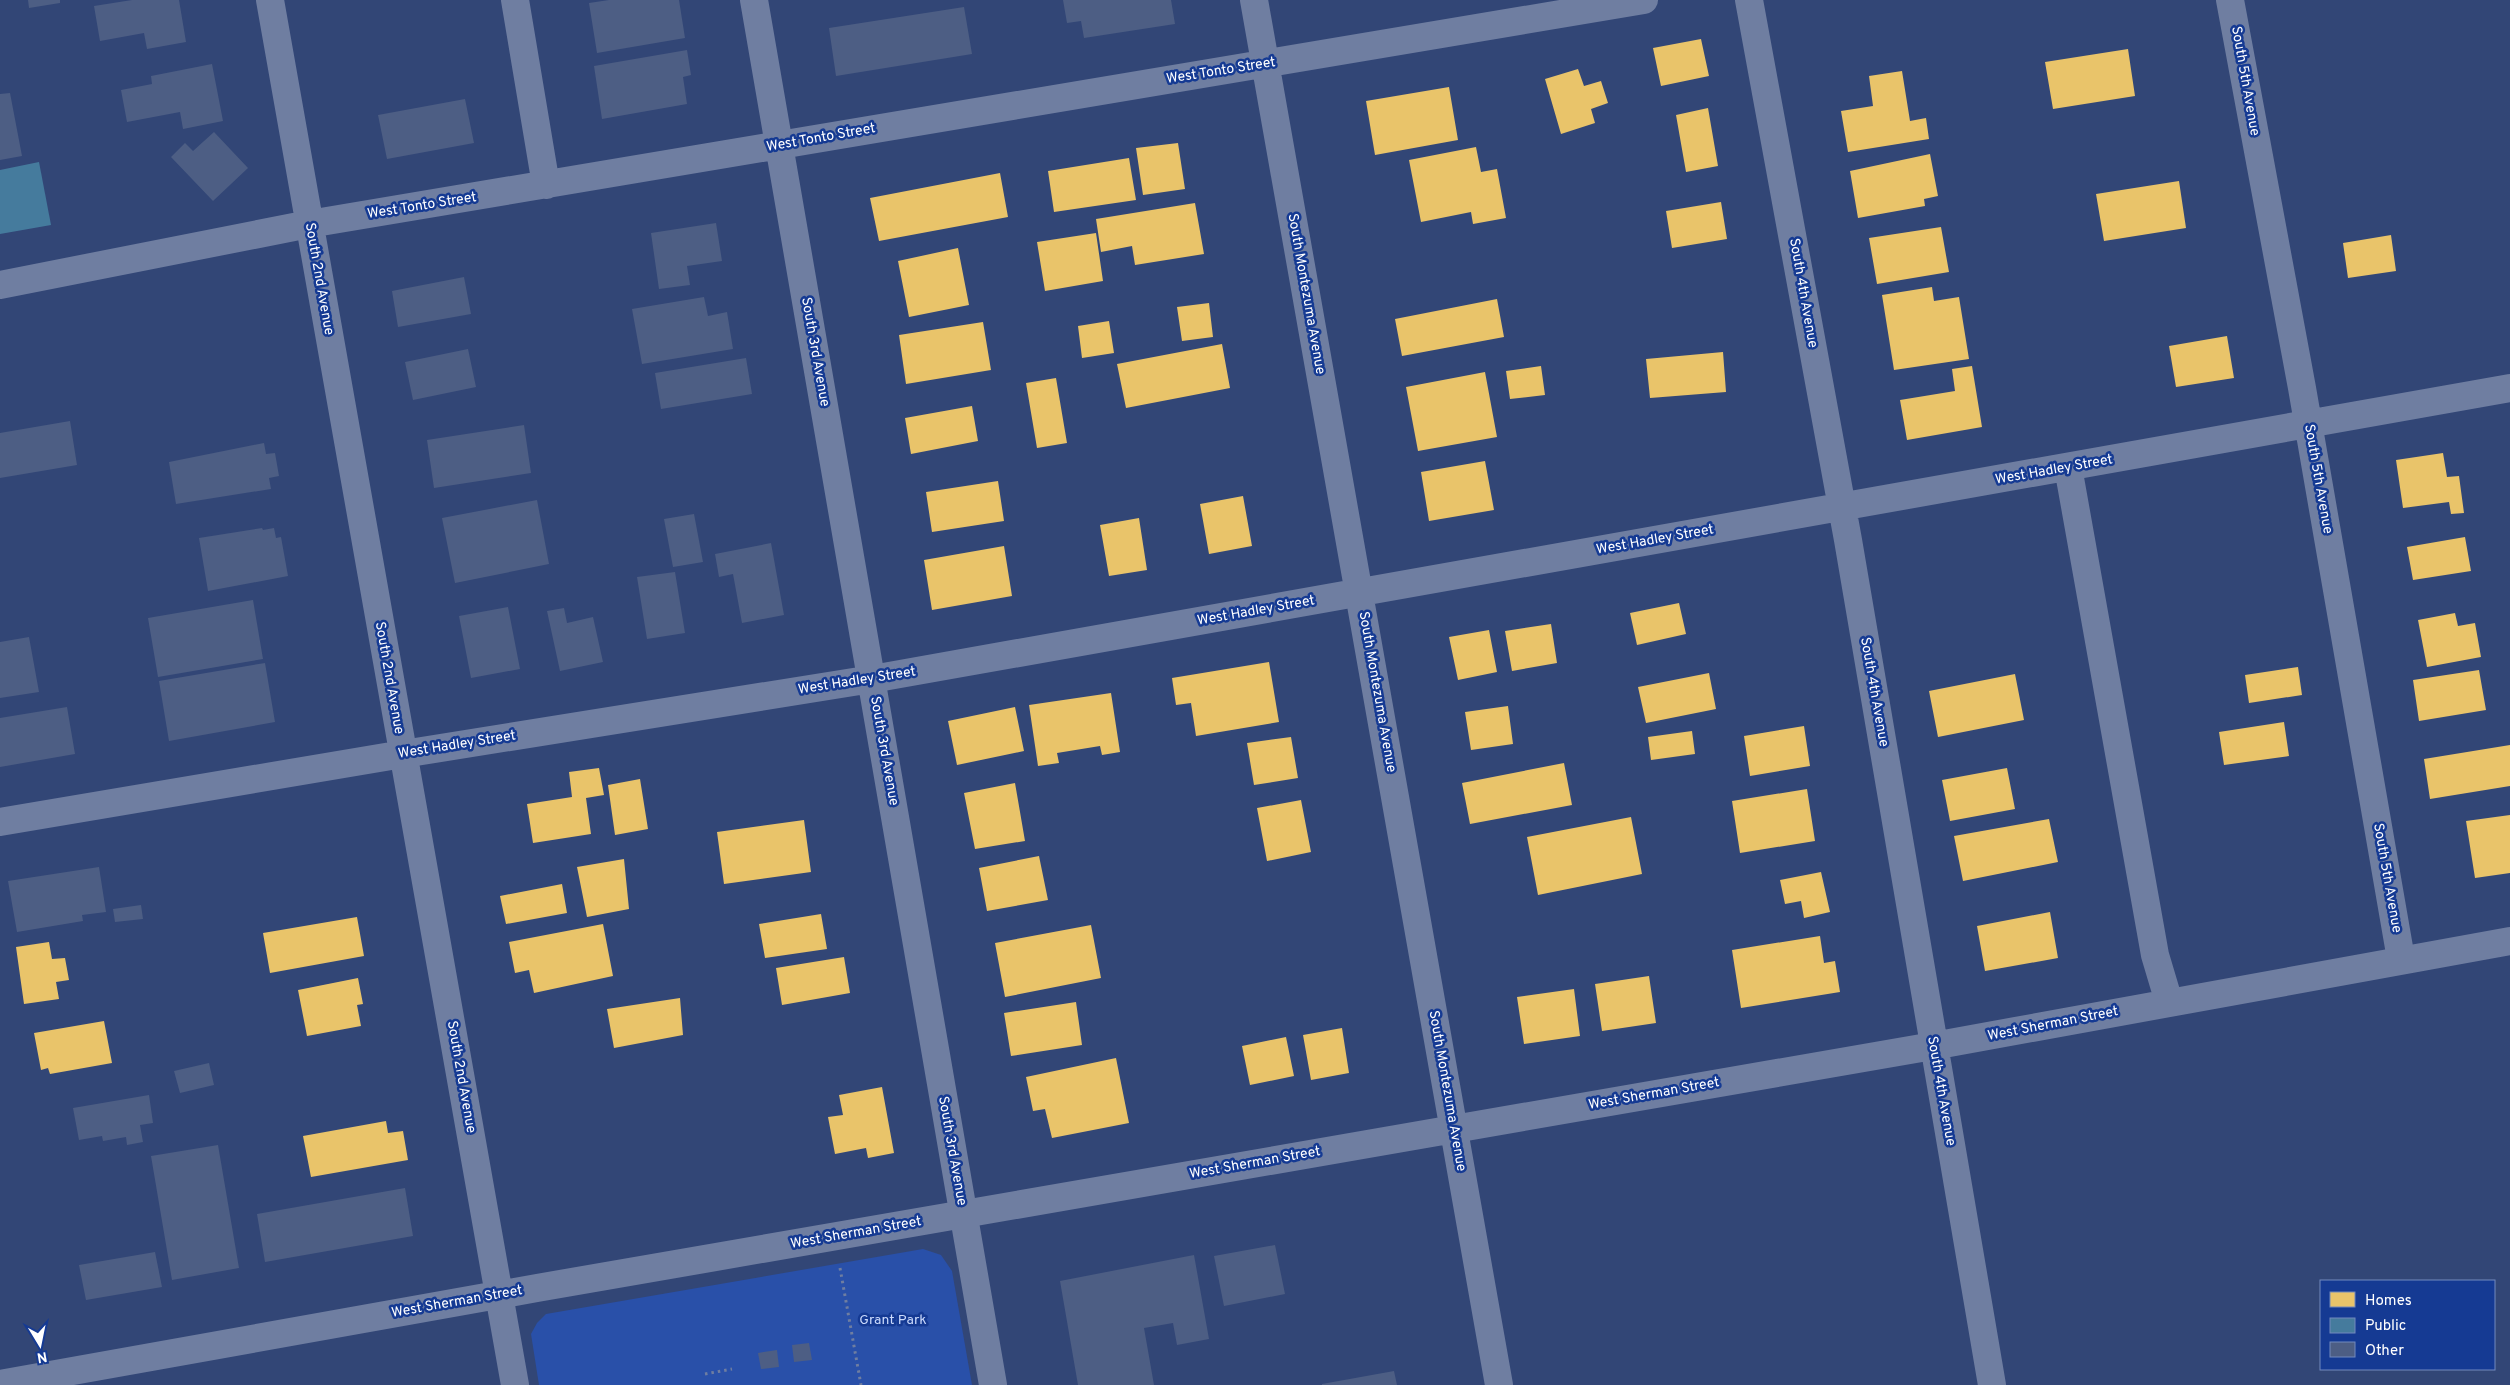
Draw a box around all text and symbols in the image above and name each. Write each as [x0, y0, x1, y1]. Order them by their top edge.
street label: South 5th Avenue [2227, 25, 2263, 137]
street label: West Tonto Street [1165, 54, 1277, 88]
street label: West Tonto Street [765, 120, 877, 156]
street label: West Tonto Street [366, 189, 478, 223]
street label: South Montezuma Avenue [1283, 212, 1329, 376]
street label: South 2nd Avenue [301, 221, 337, 337]
street label: South 4th Avenue [1785, 237, 1821, 349]
street label: South 3rd Avenue [797, 296, 833, 408]
street label: South 5th Avenue [2300, 423, 2336, 535]
street label: West Hadley Street [1994, 451, 2114, 489]
street label: West Hadley Street [1595, 521, 1715, 559]
street label: West Hadley Street [1196, 592, 1316, 630]
street label: South Montezuma Avenue [1354, 610, 1400, 774]
street label: South 2nd Avenue [371, 620, 407, 736]
street label: South 4th Avenue [1856, 636, 1892, 748]
street label: West Hadley Street [797, 663, 917, 699]
street label: South 3rd Avenue [866, 695, 902, 807]
street label: West Hadley Street [397, 727, 517, 763]
street label: South 5th Avenue [2369, 822, 2405, 934]
street label: West Sherman Street [1986, 1003, 2120, 1045]
street label: South Montezuma Avenue [1424, 1009, 1470, 1173]
street label: South 2nd Avenue [443, 1019, 479, 1135]
street label: South 4th Avenue [1923, 1035, 1959, 1147]
street label: West Sherman Street [1587, 1074, 1721, 1114]
street label: South 3rd Avenue [934, 1095, 970, 1207]
street label: West Sherman Street [1188, 1143, 1322, 1183]
street label: West Sherman Street [789, 1213, 923, 1253]
legend [2320, 1280, 2495, 1370]
street label: West Sherman Street [390, 1282, 524, 1322]
text: Homes [2365, 1292, 2412, 1311]
park label: Grant Park [859, 1312, 927, 1329]
text: Public [2365, 1317, 2406, 1336]
north arrow [15, 1320, 65, 1370]
text: Other [2365, 1342, 2404, 1361]
text: N [36, 1347, 48, 1366]

